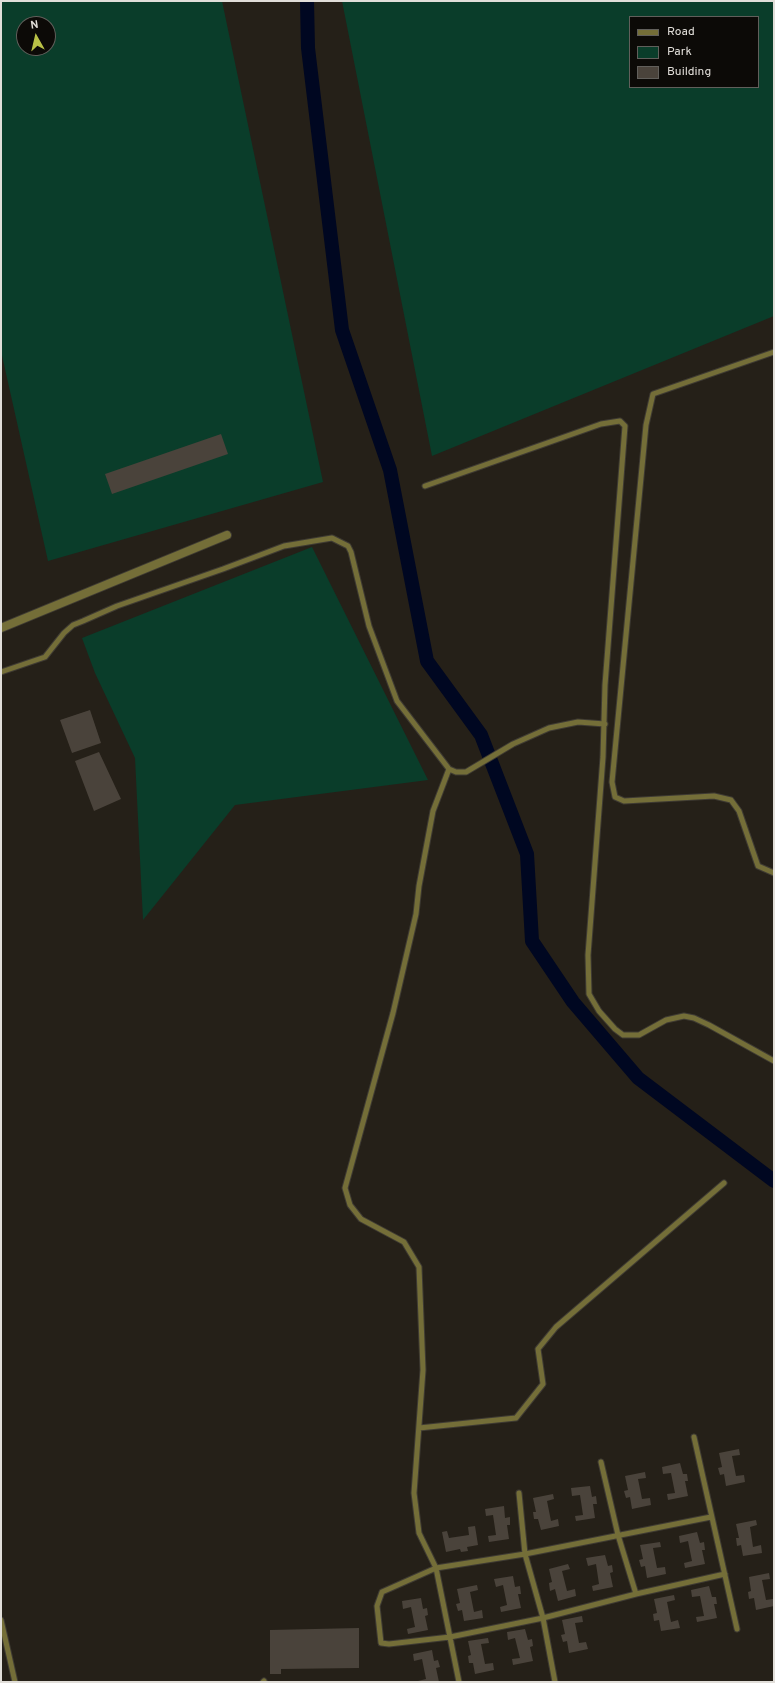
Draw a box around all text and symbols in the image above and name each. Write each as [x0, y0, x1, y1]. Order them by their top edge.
north arrow [16, 16, 56, 56]
legend [629, 16, 759, 88]
text: N [30, 18, 39, 33]
text: Road [667, 24, 695, 40]
text: Park [667, 44, 692, 60]
text: Building [667, 64, 711, 80]

